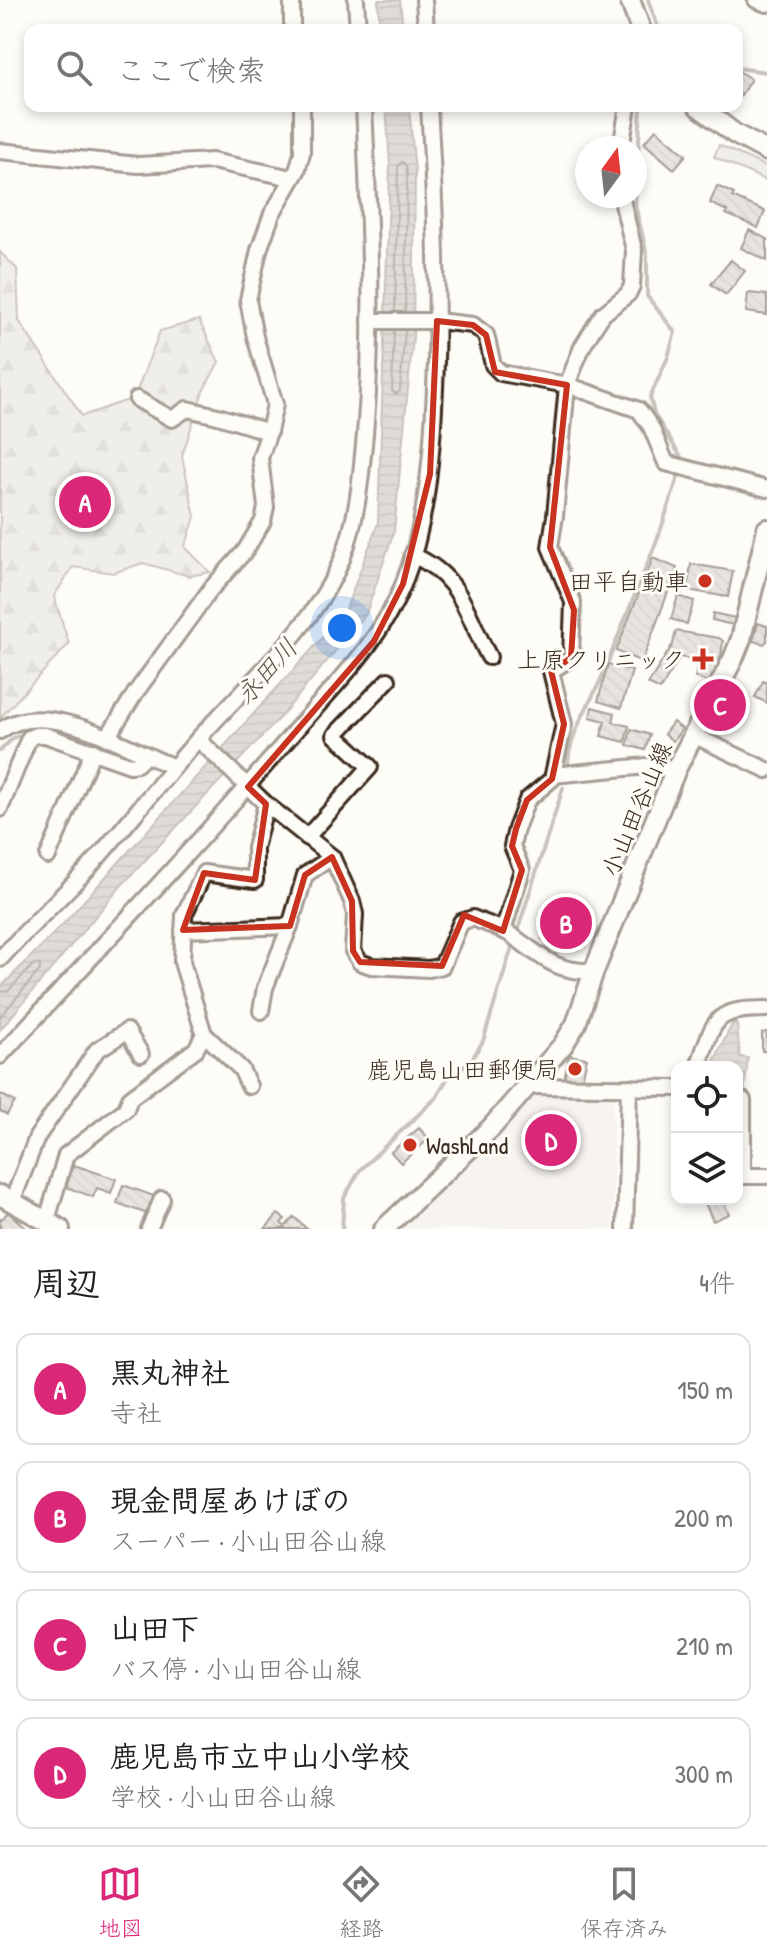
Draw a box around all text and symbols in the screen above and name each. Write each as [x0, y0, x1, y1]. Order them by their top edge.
search box [24, 24, 743, 112]
icon: search [52, 46, 96, 90]
text: ここで検索 [116, 50, 266, 90]
north arrow [575, 136, 647, 208]
pin: A [59, 472, 111, 532]
place label: 田平自動車 [569, 565, 689, 597]
marker: 田平自動車 [696, 572, 714, 590]
your location [322, 608, 362, 648]
water label: 永田川 [227, 630, 305, 712]
place label: 上原クリニック [517, 643, 685, 675]
marker: 上原クリニック [692, 648, 714, 670]
pin: C [694, 675, 746, 735]
street label: 小山田谷山線 [593, 736, 679, 882]
pin: B [540, 893, 592, 953]
place label: 鹿児島山田郵便局 [367, 1053, 559, 1085]
marker: 鹿児島山田郵便局 [566, 1060, 584, 1078]
map controls [671, 1061, 743, 1205]
button: locate [671, 1061, 743, 1133]
pin: D [525, 1110, 577, 1170]
place label: WashLand [426, 1129, 508, 1161]
button: layers [671, 1133, 743, 1205]
marker: WashLand [401, 1136, 419, 1154]
text: 周辺 [32, 1260, 100, 1306]
text: 4件 [699, 1265, 735, 1300]
text: 黒丸神社 [110, 1352, 230, 1392]
text: A [54, 1372, 66, 1407]
text: 150 m [677, 1372, 733, 1407]
text: 寺社 [110, 1395, 162, 1430]
text: 現金問屋あけぼの [110, 1480, 351, 1520]
text: B [53, 1500, 67, 1535]
text: 200 m [674, 1500, 733, 1535]
text: スーパー · 小山田谷山線 [110, 1523, 386, 1558]
text: 山田下 [110, 1608, 200, 1648]
text: C [53, 1628, 67, 1663]
text: 210 m [676, 1628, 733, 1663]
text: バス停 · 小山田谷山線 [110, 1651, 361, 1686]
text: 鹿児島市立中山小学校 [110, 1736, 410, 1776]
text: D [54, 1756, 66, 1791]
text: 300 m [674, 1756, 733, 1791]
text: 学校 · 小山田谷山線 [110, 1779, 335, 1814]
tab: 地図 [98, 1862, 143, 1943]
tab: 経路 [339, 1862, 384, 1943]
tab: 保存済み [580, 1862, 669, 1943]

